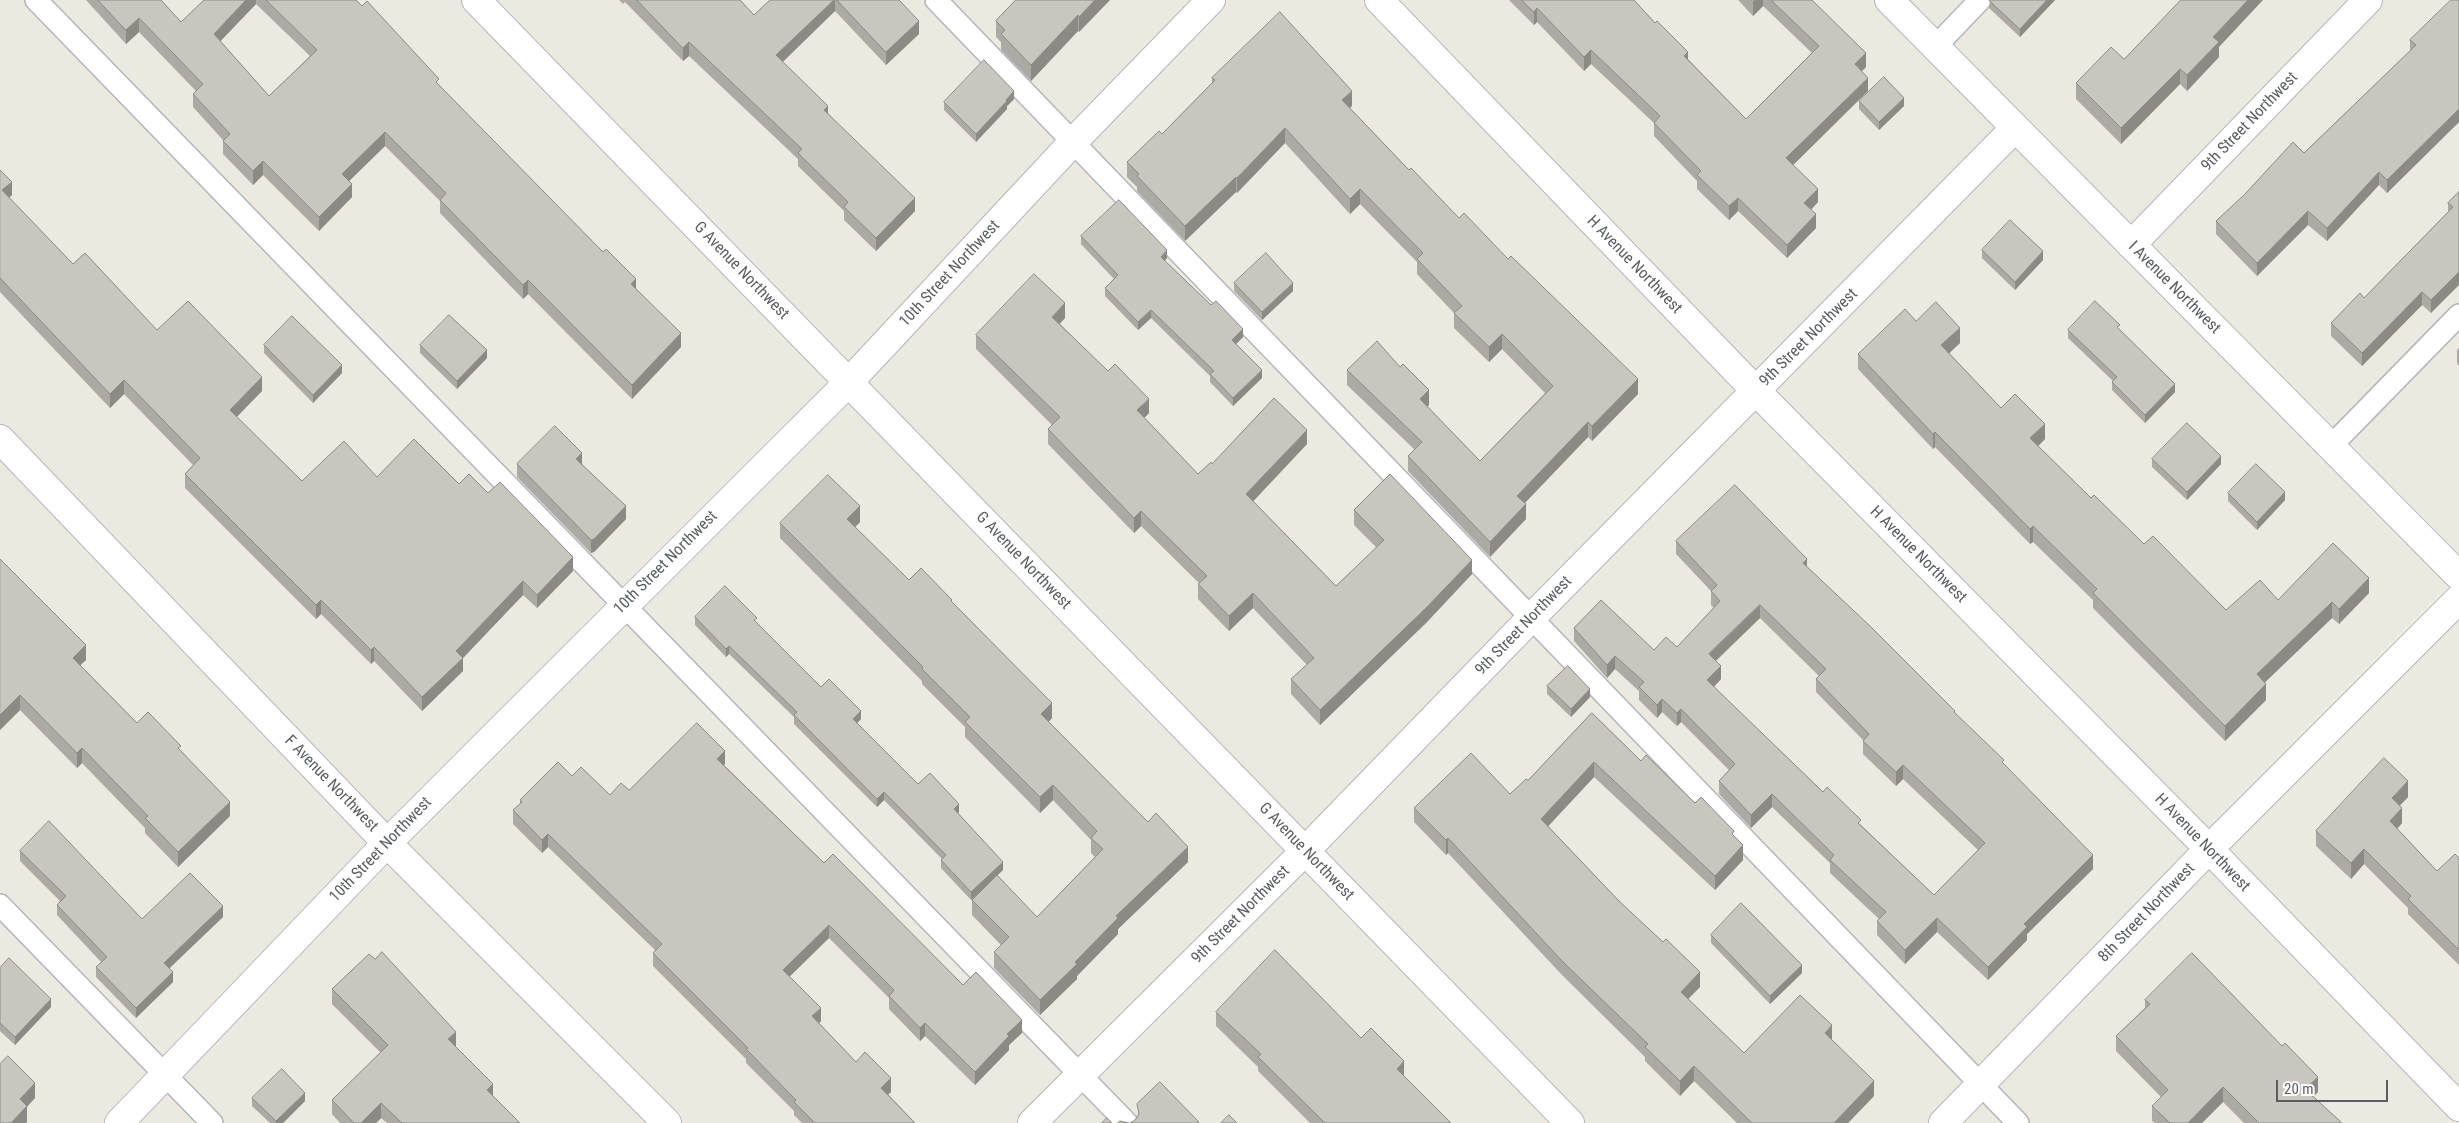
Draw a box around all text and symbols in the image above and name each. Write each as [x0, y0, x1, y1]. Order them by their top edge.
street label: 9th Street Northwest [2198, 68, 2302, 176]
street label: H Avenue Northwest [1582, 212, 1686, 318]
street label: 10th Street Northwest [896, 217, 1004, 331]
street label: G Avenue Northwest [689, 218, 793, 324]
street label: I Avenue Northwest [2124, 238, 2224, 338]
street label: 9th Street Northwest [1756, 285, 1862, 391]
street label: H Avenue Northwest [1866, 503, 1970, 607]
street label: 10th Street Northwest [610, 507, 722, 619]
street label: G Avenue Northwest [971, 508, 1075, 614]
street label: 9th Street Northwest [1472, 572, 1576, 680]
street label: F Avenue Northwest [280, 732, 382, 836]
street label: H Avenue Northwest [2150, 790, 2254, 896]
street label: 10th Street Northwest [326, 793, 436, 907]
street label: G Avenue Northwest [1254, 799, 1358, 905]
street label: 8th Street Northwest [2095, 859, 2199, 967]
street label: 9th Street Northwest [1188, 862, 1294, 968]
scale bar [2279, 1070, 2392, 1102]
text: 20 m [2284, 1080, 2314, 1098]

